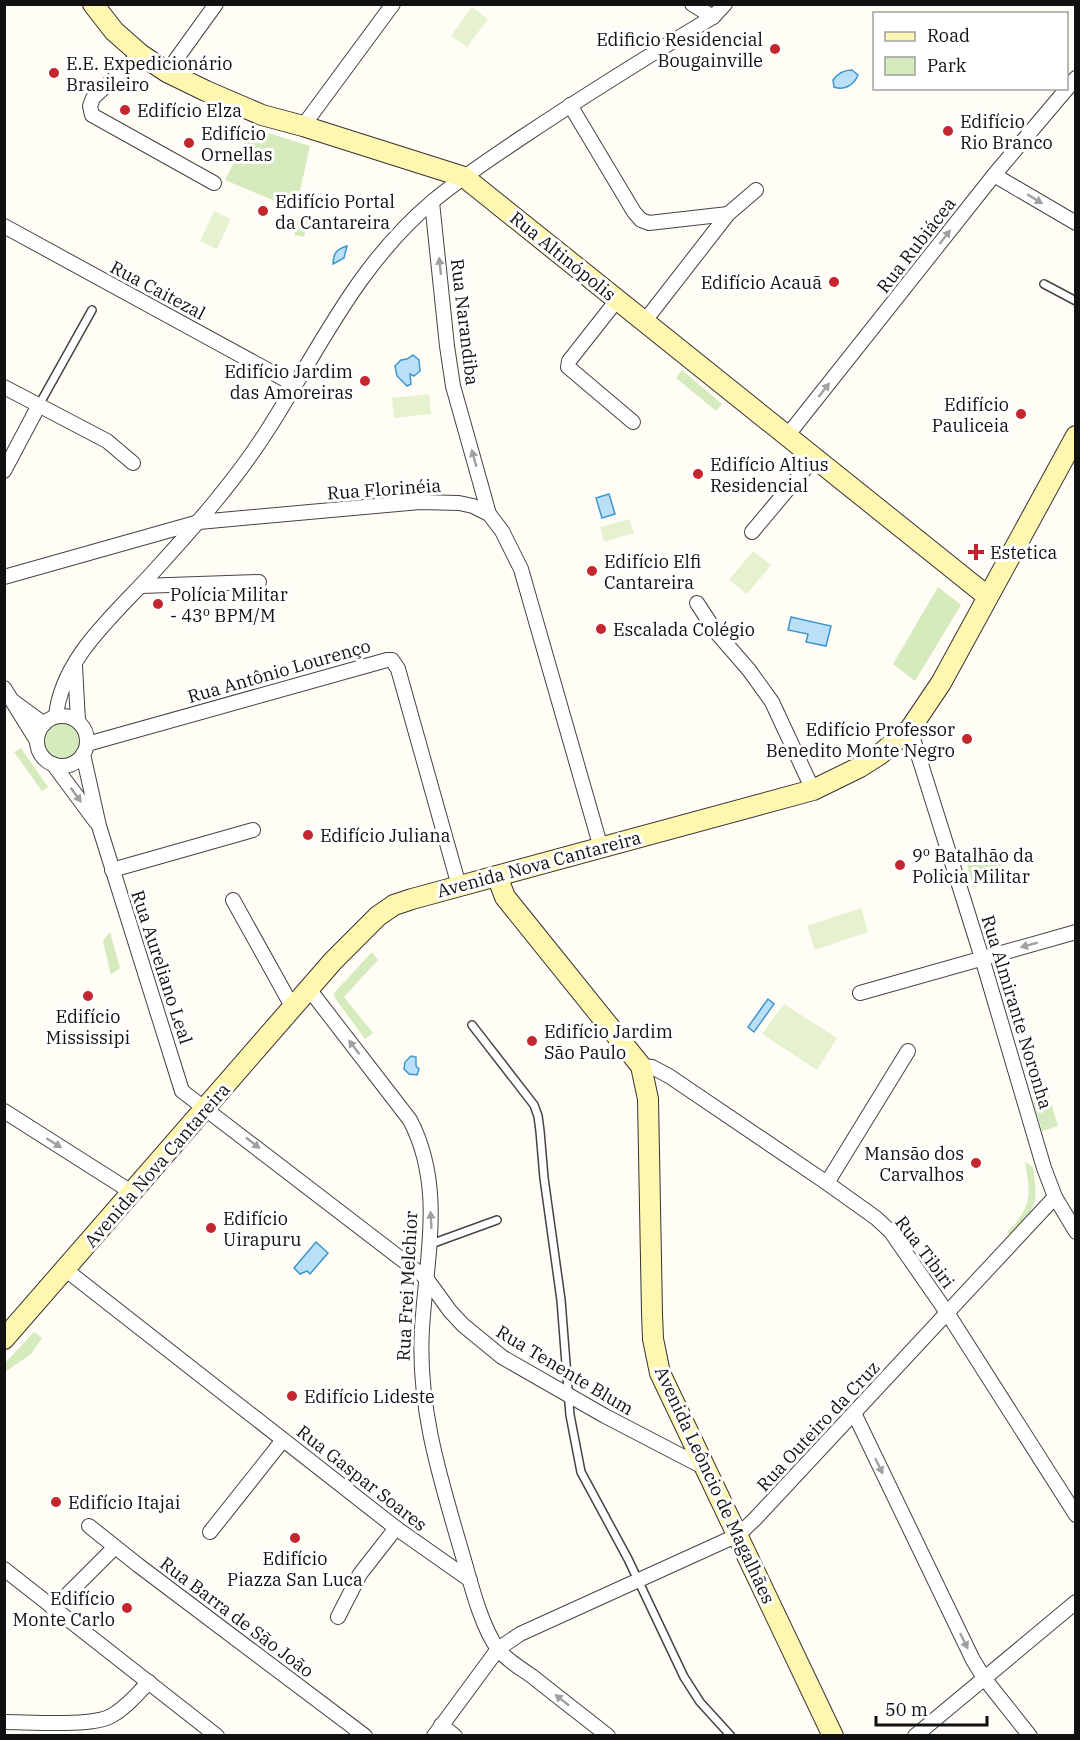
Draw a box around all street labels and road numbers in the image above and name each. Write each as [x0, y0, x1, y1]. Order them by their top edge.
street label: Rua Rubiácea [871, 192, 961, 298]
street label: Rua Altinópolis [505, 206, 621, 306]
street label: Rua Caitezal [106, 255, 210, 325]
street label: Rua Narandiba [446, 257, 484, 387]
street label: Rua Florinéia [326, 474, 442, 504]
street label: Rua Antônio Lourenço [185, 634, 373, 708]
street label: Avenida Nova Cantareira [434, 826, 644, 902]
street label: Rua Aureliano Leal [126, 887, 198, 1047]
street label: Rua Almirante Noronha [977, 912, 1058, 1112]
street label: Avenida Nova Cantareira [79, 1078, 235, 1252]
street label: Rua Frei Melchior [392, 1210, 422, 1362]
street label: Rua Tibiri [890, 1211, 960, 1293]
street label: Rua Tenente Blum [492, 1320, 638, 1420]
street label: Rua Outeiro da Cruz [752, 1356, 884, 1496]
street label: Avenida Leôncio de Magalhães [650, 1363, 780, 1607]
street label: Rua Gaspar Soares [292, 1420, 432, 1536]
street label: Rua Barra de São João [155, 1552, 319, 1682]

